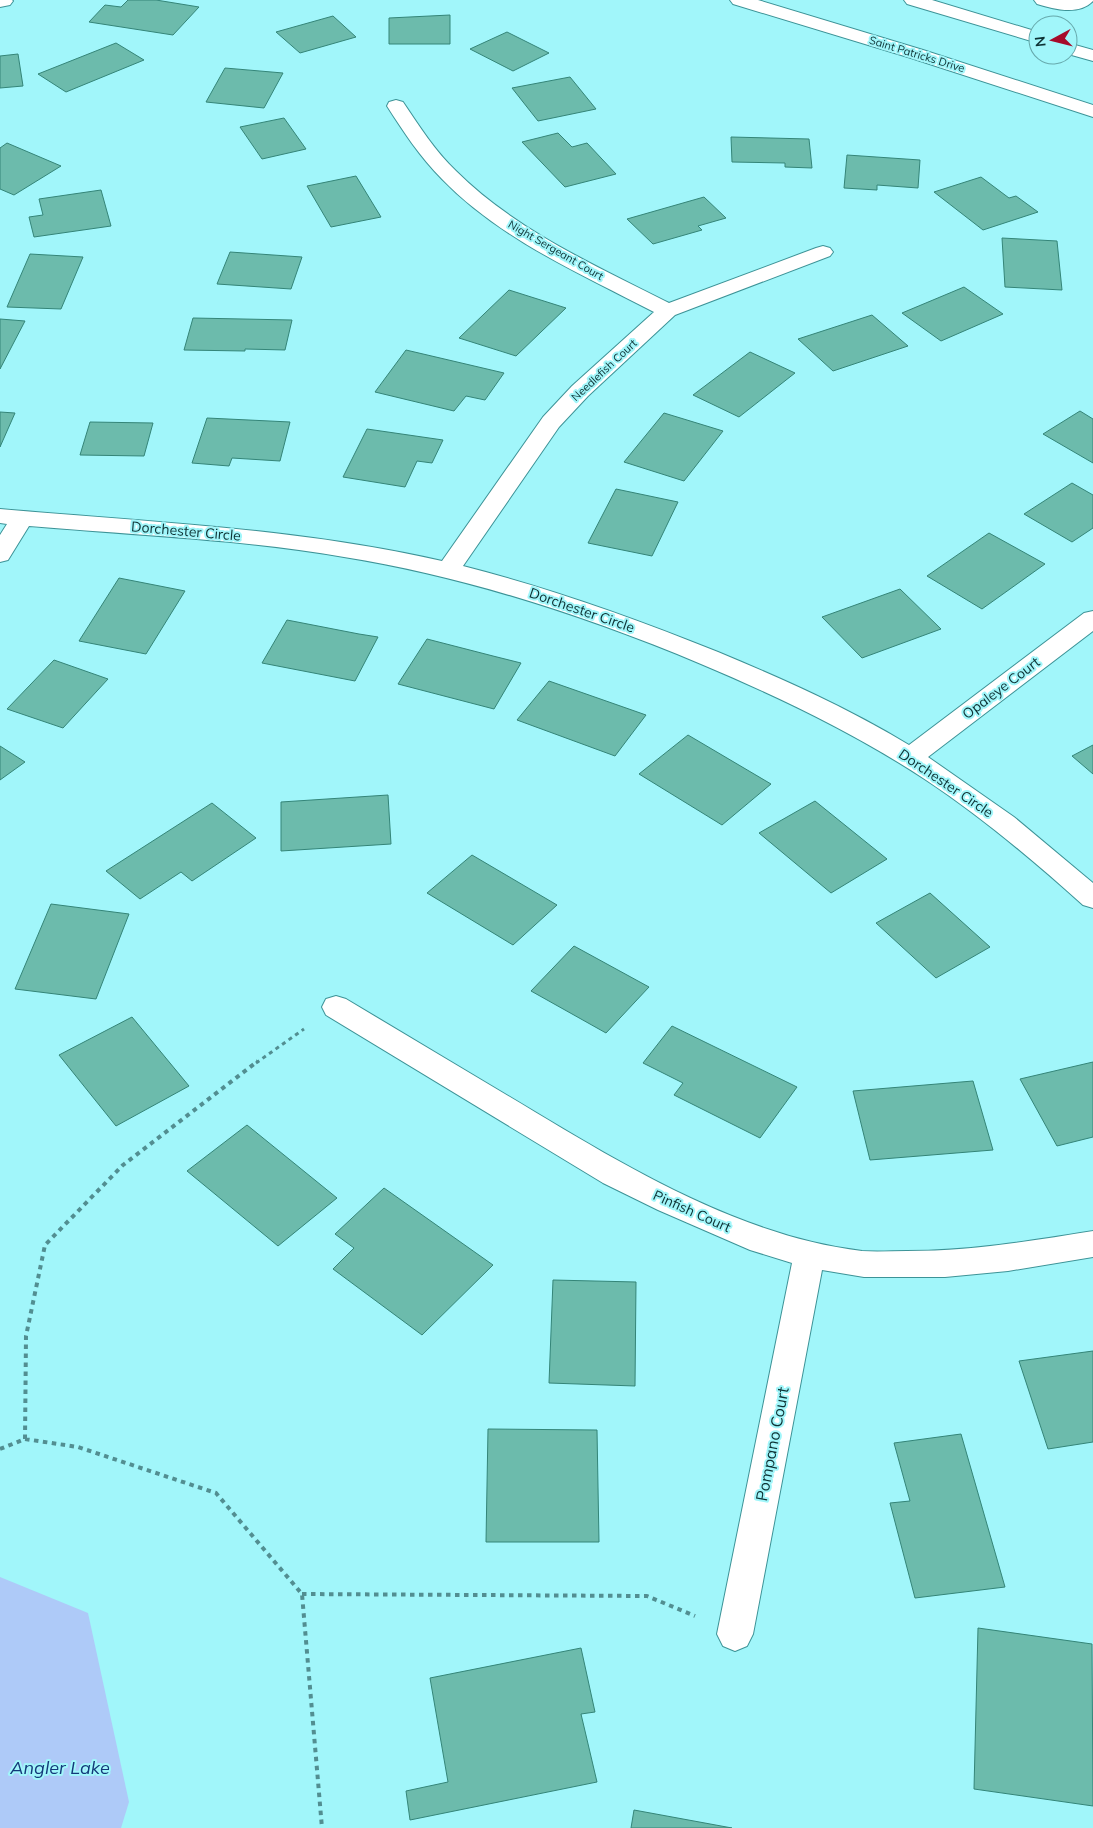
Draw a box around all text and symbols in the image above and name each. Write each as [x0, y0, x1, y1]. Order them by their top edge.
north arrow [1028, 15, 1078, 65]
street label: Saint Patricks Drive [868, 33, 966, 75]
text: N [1031, 35, 1050, 48]
street label: Night Sergeant Court [506, 217, 606, 283]
street label: Needlefish Court [568, 336, 640, 404]
street label: Dorchester Circle [130, 517, 242, 545]
street label: Dorchester Circle [527, 584, 637, 636]
street label: Opaleye Court [959, 653, 1043, 723]
street label: Dorchester Circle [895, 745, 997, 821]
street label: Pinfish Court [650, 1186, 734, 1236]
street label: Pompano Court [751, 1385, 793, 1503]
water label: Angler Lake [9, 1756, 110, 1779]

